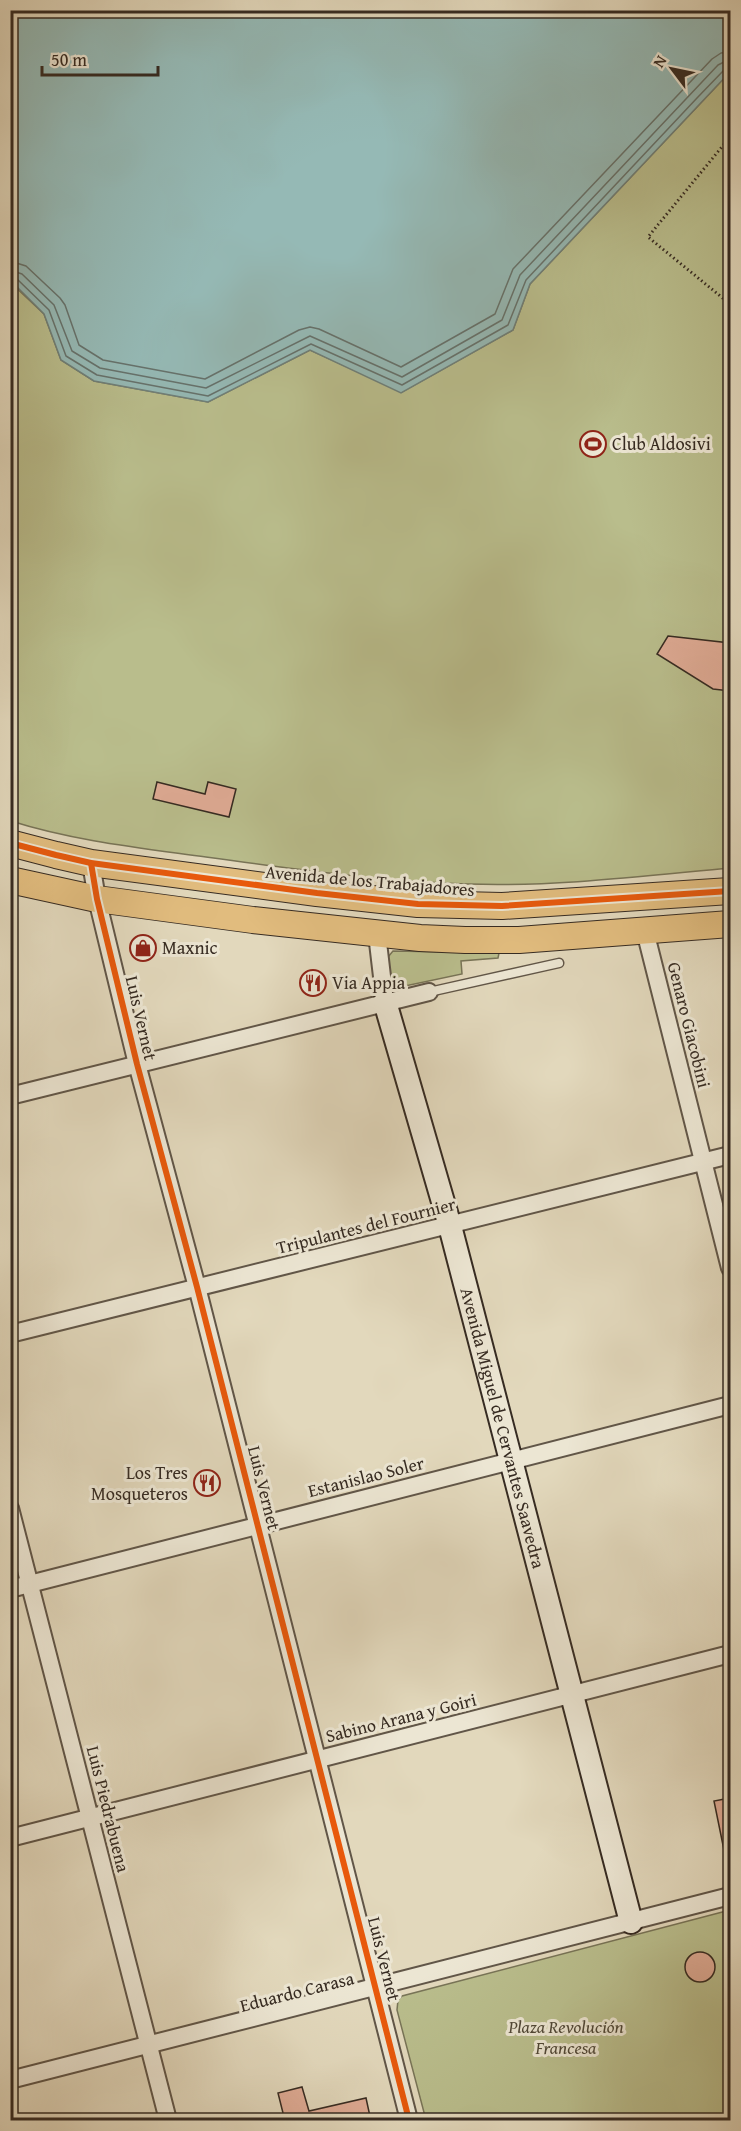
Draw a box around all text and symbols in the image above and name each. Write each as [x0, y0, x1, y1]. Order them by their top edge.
scale bar [42, 39, 158, 77]
north arrow [642, 39, 702, 99]
text: 50 m [51, 46, 87, 73]
text: N [646, 50, 672, 72]
sports icon: Club Aldosivi [578, 429, 608, 459]
place label: Club Aldosivi [612, 430, 711, 457]
street label: Avenida de los Trabajadores [264, 858, 476, 903]
shop icon: Maxnic [128, 933, 158, 963]
place label: Maxnic [162, 934, 218, 961]
street label: Genaro Giacobini [661, 959, 718, 1091]
restaurant icon: Via Appia [298, 968, 328, 998]
place label: Via Appia [332, 969, 406, 996]
street label: Luis Vernet [119, 973, 164, 1064]
street label: Tripulantes del Fournier [273, 1190, 459, 1261]
street label: Avenida Miguel de Cervantes Saavedra [454, 1285, 553, 1572]
street label: Luis Vernet [241, 1443, 288, 1534]
street label: Estanislao Soler [305, 1449, 427, 1504]
place label: Los Tres Mosqueteros [91, 1459, 188, 1507]
restaurant icon: Los Tres Mosqueteros [192, 1468, 222, 1498]
street label: Sabino Arana y Goiri [323, 1686, 479, 1749]
street label: Luis Piedrabuena [80, 1743, 137, 1875]
street label: Luis Vernet [361, 1914, 408, 2005]
street label: Eduardo Carasa [237, 1964, 357, 2019]
park label: Plaza Revolución Francesa [507, 2013, 624, 2061]

